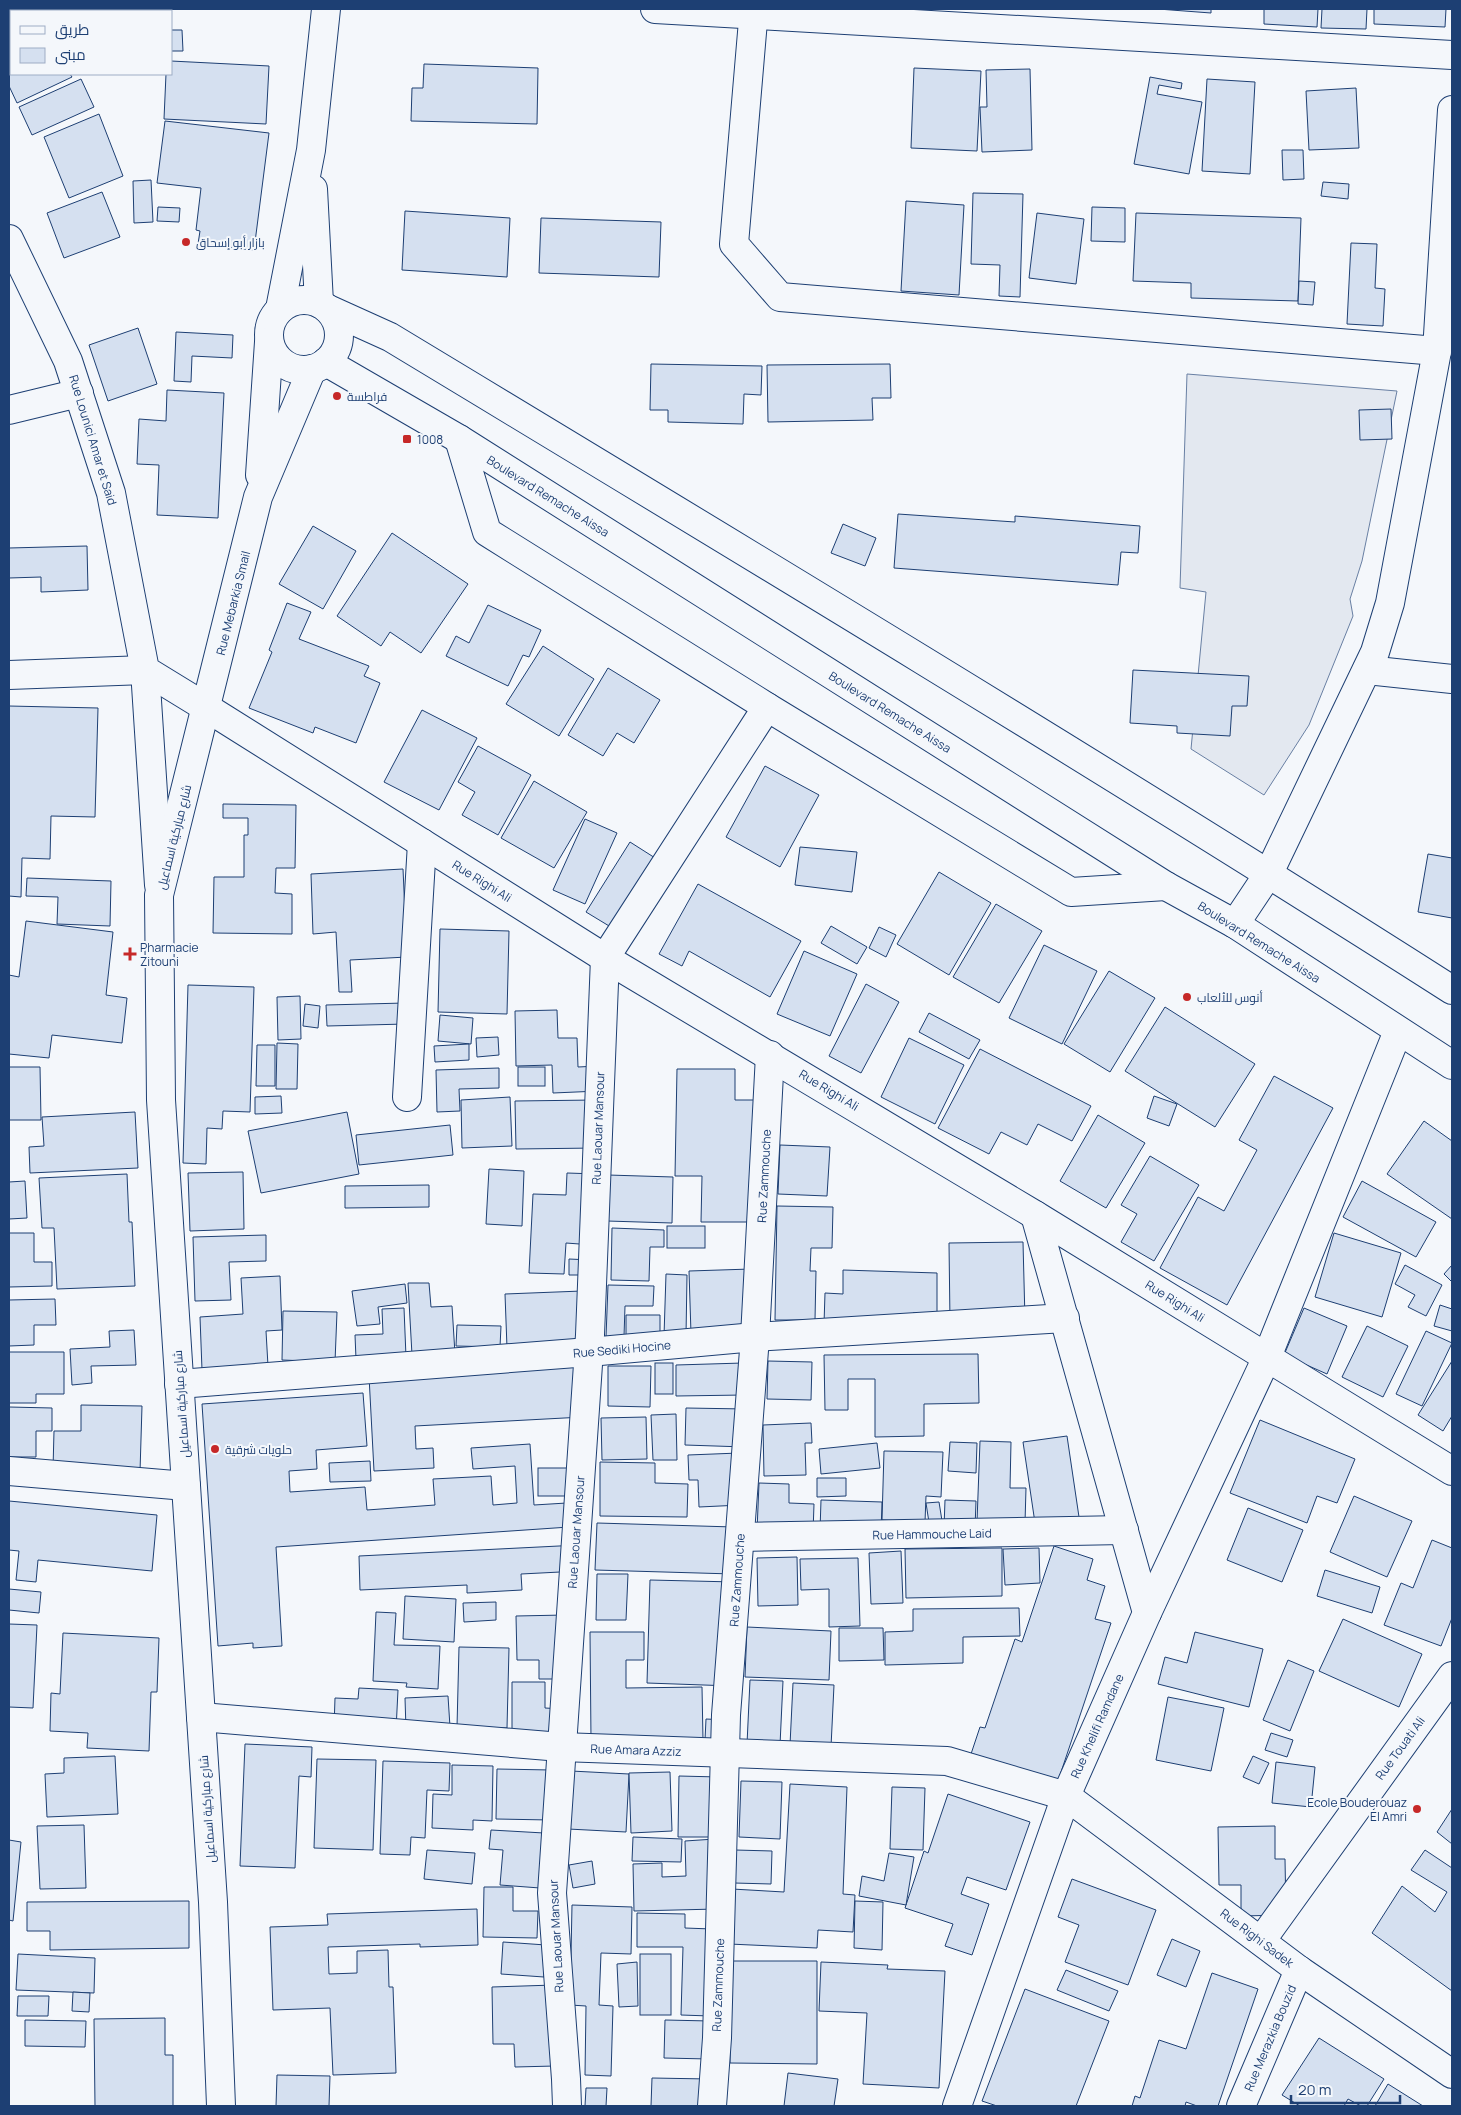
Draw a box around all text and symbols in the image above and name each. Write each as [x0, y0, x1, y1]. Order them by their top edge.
legend [10, 10, 172, 75]
text: طريق [55, 19, 89, 40]
text: مبنى [55, 44, 86, 65]
place label: بازار أبو إسحاق [196, 234, 265, 251]
marker: بازار أبو إسحاق [180, 236, 192, 248]
street label: Rue Lounici Amar et Said [65, 373, 121, 507]
place label: فراطسة [347, 388, 387, 405]
marker: فراطسة [331, 390, 343, 402]
place label: 1008 [417, 431, 443, 448]
marker: 1008 [401, 433, 413, 445]
street label: Boulevard Remache Aissa [484, 451, 612, 541]
street label: Rue Mebarkia Smail [212, 549, 254, 657]
street label: Boulevard Remache Aissa [826, 667, 954, 757]
street label: شارع مباركية اسماعيل [153, 783, 195, 891]
street label: Rue Righi Ali [449, 856, 515, 906]
street label: Boulevard Remache Aissa [1195, 897, 1323, 987]
place label: Pharmacie Zitouni [140, 939, 199, 970]
marker: Pharmacie Zitouni [124, 948, 136, 960]
place label: أنوس للألعاب [1197, 989, 1263, 1006]
marker: أنوس للألعاب [1181, 991, 1193, 1003]
street label: Rue Righi Ali [796, 1065, 862, 1115]
street label: Rue Laouar Mansour [588, 1070, 608, 1185]
street label: Rue Zammouche [753, 1129, 775, 1223]
street label: Rue Righi Ali [1142, 1276, 1208, 1326]
street label: Rue Sediki Hocine [572, 1336, 672, 1362]
street label: شارع مباركية اسماعيل [169, 1350, 193, 1458]
place label: حلويات شرقية [225, 1441, 292, 1458]
marker: حلويات شرقية [209, 1443, 221, 1455]
street label: Rue Laouar Mansour [564, 1474, 588, 1589]
street label: Rue Hammouche Laid [872, 1524, 992, 1544]
street label: Rue Zammouche [725, 1533, 749, 1627]
street label: Rue Khelifi Ramdane [1066, 1671, 1128, 1781]
street label: Rue Touati Ali [1371, 1713, 1429, 1783]
street label: Rue Amara Azziz [590, 1740, 682, 1760]
street label: شارع مباركية اسماعيل [195, 1755, 219, 1863]
place label: Ecole Bouderouaz El Amri [1307, 1794, 1407, 1825]
marker: Ecole Bouderouaz El Amri [1411, 1803, 1423, 1815]
street label: Rue Laouar Mansour [545, 1878, 567, 1993]
street label: Rue Righi Sadek [1217, 1905, 1298, 1972]
street label: Rue Zammouche [708, 1938, 728, 2032]
street label: Rue Merazkia Bouzid [1240, 1982, 1300, 2094]
scale bar [1291, 2072, 1400, 2104]
text: 20 m [1298, 2079, 1331, 2100]

